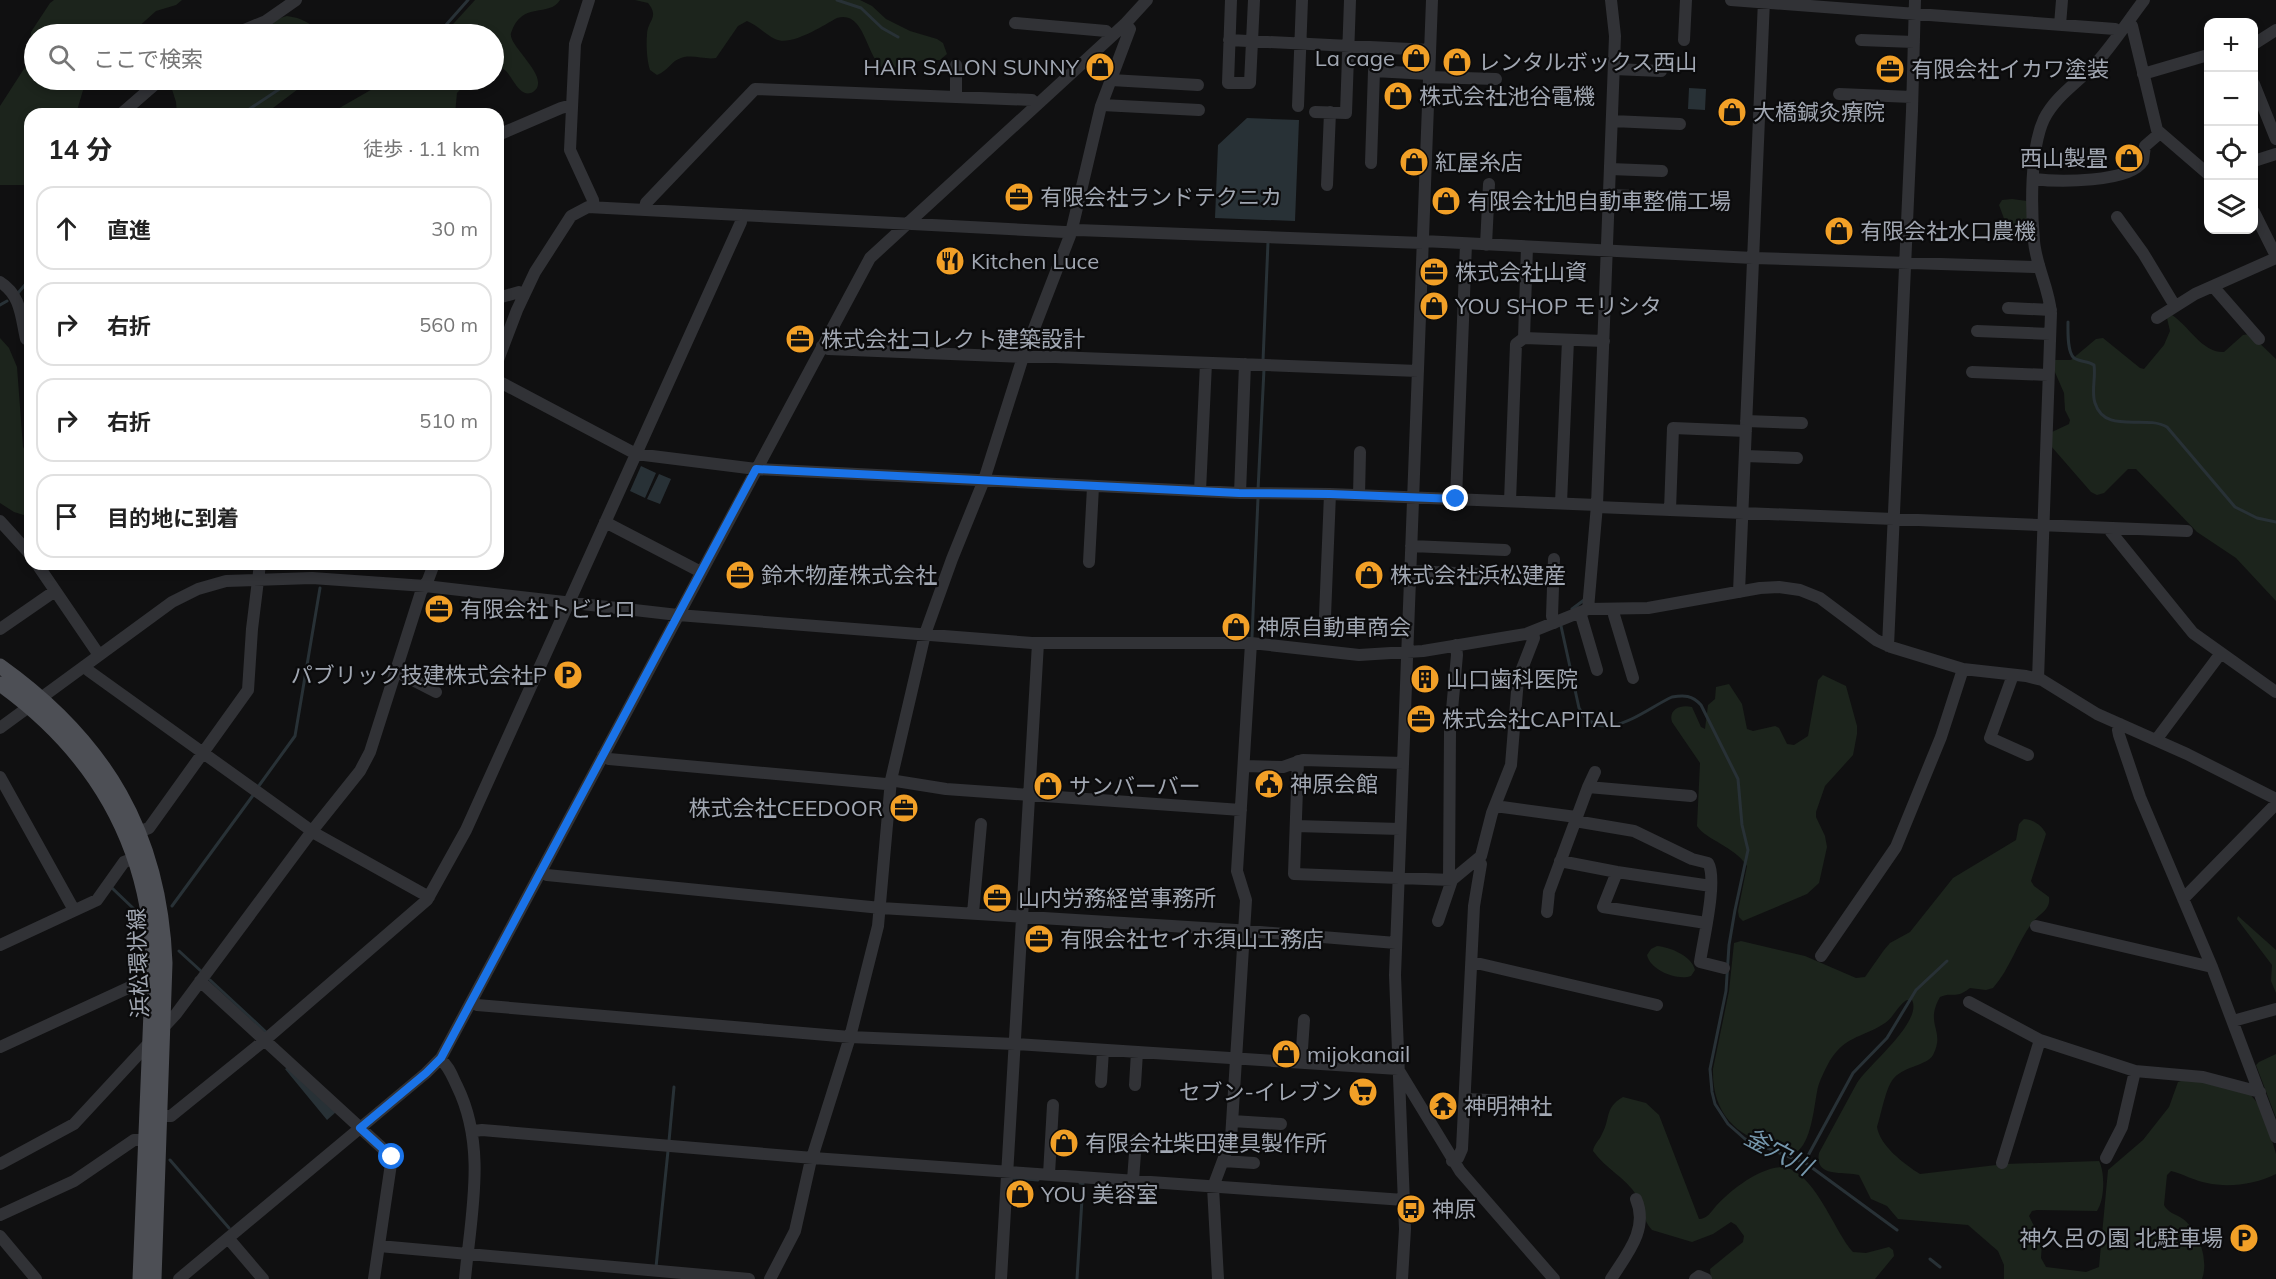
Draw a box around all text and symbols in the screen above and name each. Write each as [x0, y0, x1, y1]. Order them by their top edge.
map controls [2204, 18, 2258, 234]
button: + [2204, 18, 2258, 72]
search box [24, 24, 504, 90]
icon: search [45, 41, 78, 74]
shop icon: La cage [1400, 42, 1432, 74]
place label: La cage [1315, 44, 1395, 72]
text: ここで検索 [93, 45, 203, 73]
shop icon: レンタルボックス西山 [1441, 46, 1473, 78]
place label: レンタルボックス西山 [1478, 48, 1697, 76]
shop icon: HAIR SALON SUNNY [1084, 51, 1116, 83]
place label: HAIR SALON SUNNY [863, 53, 1080, 81]
office icon: 有限会社イカワ塗装 [1874, 53, 1906, 85]
place label: 有限会社イカワ塗装 [1911, 55, 2109, 83]
button: − [2204, 72, 2258, 126]
shop icon: 株式会社池谷電機 [1382, 80, 1414, 112]
place label: 株式会社池谷電機 [1419, 82, 1595, 110]
shop icon: 大橋鍼灸療院 [1716, 96, 1748, 128]
place label: 大橋鍼灸療院 [1753, 98, 1885, 126]
button: locate [2204, 126, 2258, 180]
text: 14 分 [48, 133, 112, 166]
text: 徒歩 · 1.1 km [363, 136, 480, 161]
shop icon: 西山製畳 [2113, 142, 2145, 174]
place label: 西山製畳 [2020, 144, 2108, 172]
shop icon: 紅屋糸店 [1398, 146, 1430, 178]
place label: 紅屋糸店 [1435, 148, 1523, 176]
button: layers [2204, 180, 2258, 234]
office icon: 有限会社ランドテクニカ [1003, 181, 1035, 213]
place label: 有限会社ランドテクニカ [1040, 183, 1282, 211]
shop icon: 有限会社旭自動車整備工場 [1430, 185, 1462, 217]
place label: 有限会社旭自動車整備工場 [1467, 187, 1731, 215]
icon: ahead [50, 212, 83, 245]
shop icon: 有限会社水口農機 [1823, 215, 1855, 247]
text: 直進 [107, 216, 151, 244]
text: 30 m [431, 216, 478, 241]
place label: 有限会社水口農機 [1860, 217, 2036, 245]
restaurant icon: Kitchen Luce [934, 245, 966, 277]
place label: Kitchen Luce [971, 247, 1099, 275]
office icon: 株式会社山資 [1418, 256, 1450, 288]
place label: 株式会社山資 [1455, 258, 1587, 286]
shop icon: YOU SHOP モリシタ [1418, 290, 1450, 322]
place label: YOU SHOP モリシタ [1454, 292, 1662, 320]
icon: right [50, 308, 83, 341]
text: 右折 [107, 312, 151, 340]
text: 560 m [419, 312, 478, 337]
office icon: 株式会社コレクト建築設計 [784, 323, 816, 355]
place label: 株式会社コレクト建築設計 [821, 325, 1085, 353]
icon: right [50, 404, 83, 437]
text: 右折 [107, 408, 151, 436]
text: 510 m [419, 408, 478, 433]
route end [1442, 485, 1468, 511]
icon: arrive [50, 500, 83, 533]
text: 目的地に到着 [107, 504, 239, 532]
office icon: 鈴木物産株式会社 [724, 559, 756, 591]
shop icon: 株式会社浜松建産 [1353, 559, 1385, 591]
place label: 鈴木物産株式会社 [761, 561, 937, 589]
place label: 株式会社浜松建産 [1390, 561, 1566, 589]
office icon: 有限会社トビヒロ [423, 593, 455, 625]
place label: 有限会社トビヒロ [460, 595, 636, 623]
shop icon: 神原自動車商会 [1220, 611, 1252, 643]
place label: 神原自動車商会 [1257, 613, 1411, 641]
parking icon: パブリック技建株式会社P [552, 659, 584, 691]
place label: パブリック技建株式会社P [291, 661, 547, 689]
building icon: 山口歯科医院 [1409, 663, 1441, 695]
place label: 山口歯科医院 [1446, 665, 1578, 693]
office icon: 株式会社CAPITAL [1405, 703, 1437, 735]
place label: 株式会社CAPITAL [1442, 705, 1621, 733]
public building icon: 神原会館 [1253, 768, 1285, 800]
shop icon: サンバーバー [1032, 770, 1064, 802]
place label: 神原会館 [1290, 770, 1378, 798]
place label: サンバーバー [1069, 772, 1201, 800]
office icon: 株式会社CEEDOOR [888, 792, 920, 824]
place label: 株式会社CEEDOOR [688, 794, 883, 822]
office icon: 山内労務経営事務所 [981, 882, 1013, 914]
place label: 山内労務経営事務所 [1018, 884, 1216, 912]
street label: 浜松環状線 [122, 908, 154, 1018]
office icon: 有限会社セイホ須山工務店 [1023, 923, 1055, 955]
place label: 有限会社セイホ須山工務店 [1060, 925, 1324, 953]
shop icon: mijokanail [1270, 1038, 1302, 1070]
place label: mijokanail [1307, 1040, 1410, 1068]
supermarket icon: セブン-イレブン [1347, 1076, 1379, 1108]
place label: セブン-イレブン [1179, 1078, 1342, 1106]
temple icon: 神明神社 [1427, 1090, 1459, 1122]
place label: 神明神社 [1464, 1092, 1552, 1120]
water label: 釜穴川 [1740, 1121, 1820, 1183]
shop icon: 有限会社柴田建具製作所 [1048, 1127, 1080, 1159]
place label: 有限会社柴田建具製作所 [1085, 1129, 1327, 1157]
route start [378, 1143, 404, 1169]
shop icon: YOU 美容室 [1004, 1178, 1036, 1210]
place label: YOU 美容室 [1040, 1180, 1158, 1208]
bus stop icon: 神原 [1395, 1193, 1427, 1225]
place label: 神原 [1432, 1195, 1476, 1223]
parking icon: 神久呂の園 北駐車場 [2228, 1222, 2260, 1254]
place label: 神久呂の園 北駐車場 [2019, 1224, 2223, 1252]

